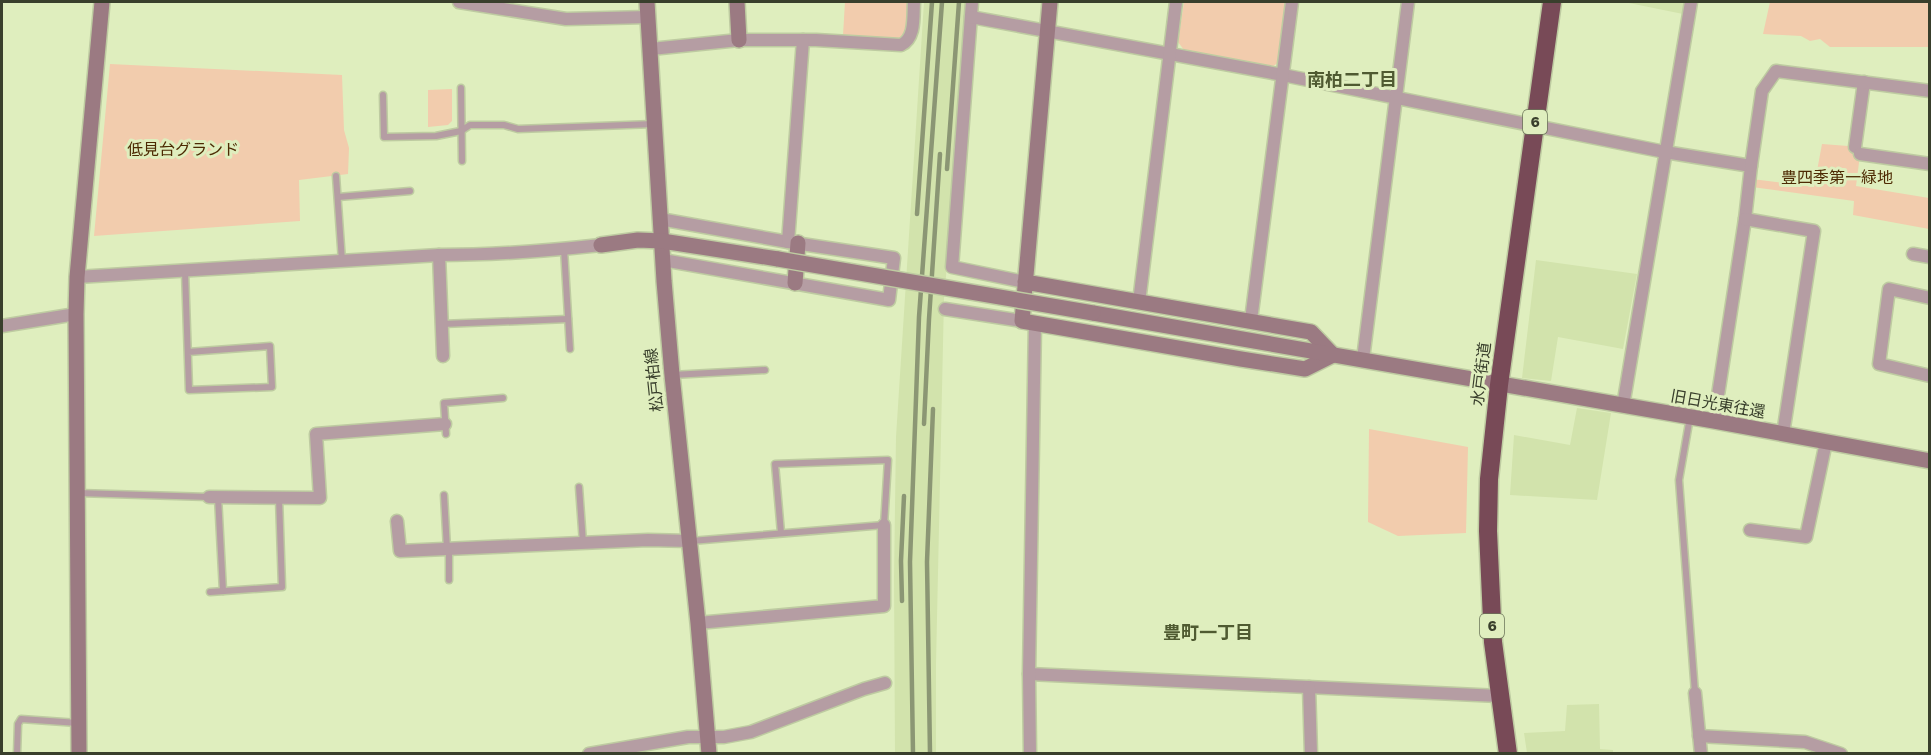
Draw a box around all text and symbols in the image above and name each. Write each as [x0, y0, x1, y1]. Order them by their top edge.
district label: 南柏二丁目 [1307, 69, 1397, 90]
road number: 6 [1523, 110, 1547, 134]
park label: 低見台グランド [127, 140, 239, 159]
park label: 豊四季第一緑地 [1781, 168, 1893, 187]
street label: 水戸街道 [1468, 341, 1494, 407]
street label: 松戸柏線 [641, 347, 667, 413]
street label: 旧日光東往還 [1669, 386, 1767, 422]
road number: 6 [1480, 614, 1504, 638]
district label: 豊町一丁目 [1163, 622, 1253, 643]

